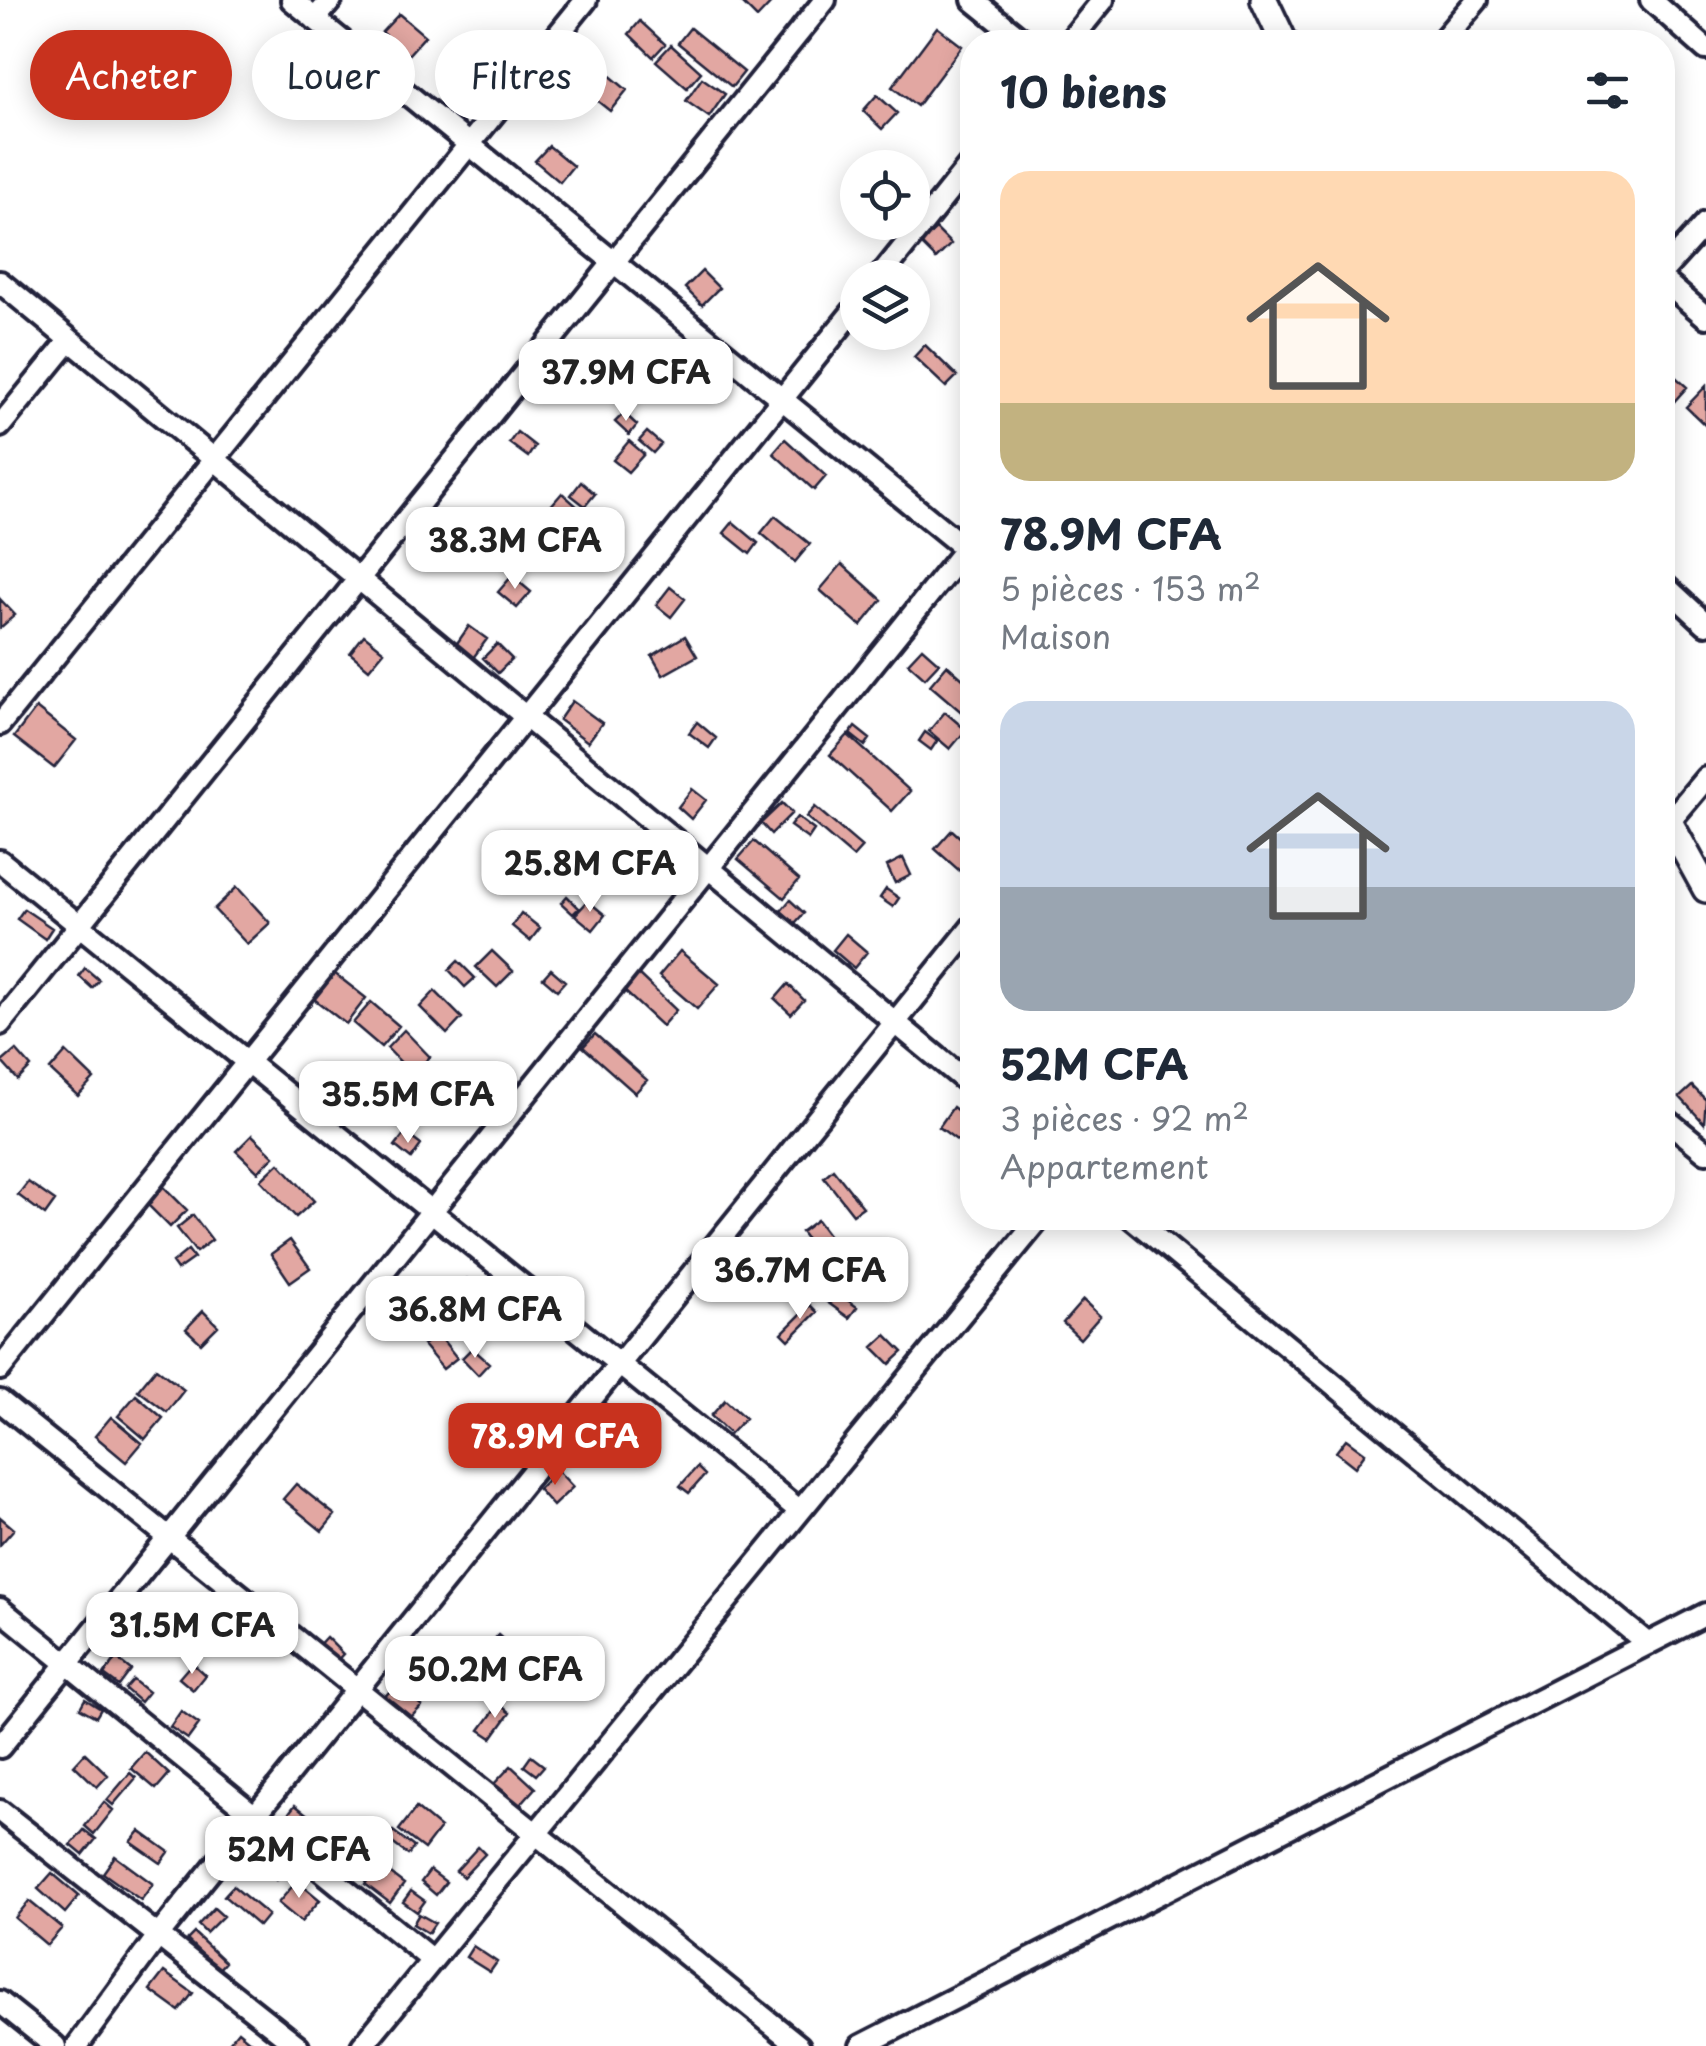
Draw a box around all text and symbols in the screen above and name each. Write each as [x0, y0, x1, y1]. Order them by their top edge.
chip: Acheter [30, 30, 232, 120]
chip: Louer [252, 30, 415, 120]
chip: Filtres [435, 30, 607, 120]
text: 10 biens [1000, 59, 1167, 122]
icon: filters [1580, 63, 1635, 118]
map controls [840, 150, 930, 350]
button: locate [840, 150, 930, 240]
icon: home [1228, 236, 1408, 416]
button: layers [840, 260, 930, 350]
pin: 37.9M CFA [512, 339, 740, 424]
text: 37.9M CFA [541, 347, 711, 395]
text: 78.9M CFA [1000, 501, 1222, 564]
pin: 38.3M CFA [401, 507, 629, 592]
text: 38.3M CFA [428, 515, 602, 563]
text: 5 pièces · 153 m² [1000, 564, 1261, 612]
text: Maison [1000, 612, 1111, 660]
icon: home [1228, 766, 1408, 946]
pin: 25.8M CFA [476, 830, 704, 915]
text: 25.8M CFA [503, 838, 677, 886]
text: 52M CFA [1000, 1031, 1189, 1094]
pin: 35.5M CFA [294, 1061, 522, 1146]
text: 35.5M CFA [321, 1069, 495, 1117]
text: 3 pièces · 92 m² [1000, 1094, 1249, 1142]
text: Appartement [1000, 1142, 1209, 1190]
pin: 36.7M CFA [686, 1237, 914, 1322]
text: 36.7M CFA [713, 1245, 887, 1293]
pin: 36.8M CFA [361, 1276, 589, 1361]
text: 36.8M CFA [388, 1284, 562, 1332]
pin: 78.9M CFA [441, 1403, 669, 1488]
text: 78.9M CFA [470, 1411, 640, 1459]
pin: 31.5M CFA [78, 1592, 306, 1677]
text: 31.5M CFA [108, 1600, 276, 1648]
pin: 50.2M CFA [381, 1636, 609, 1721]
text: 50.2M CFA [407, 1644, 583, 1692]
pin: 52M CFA [207, 1816, 391, 1901]
text: 52M CFA [227, 1824, 371, 1872]

